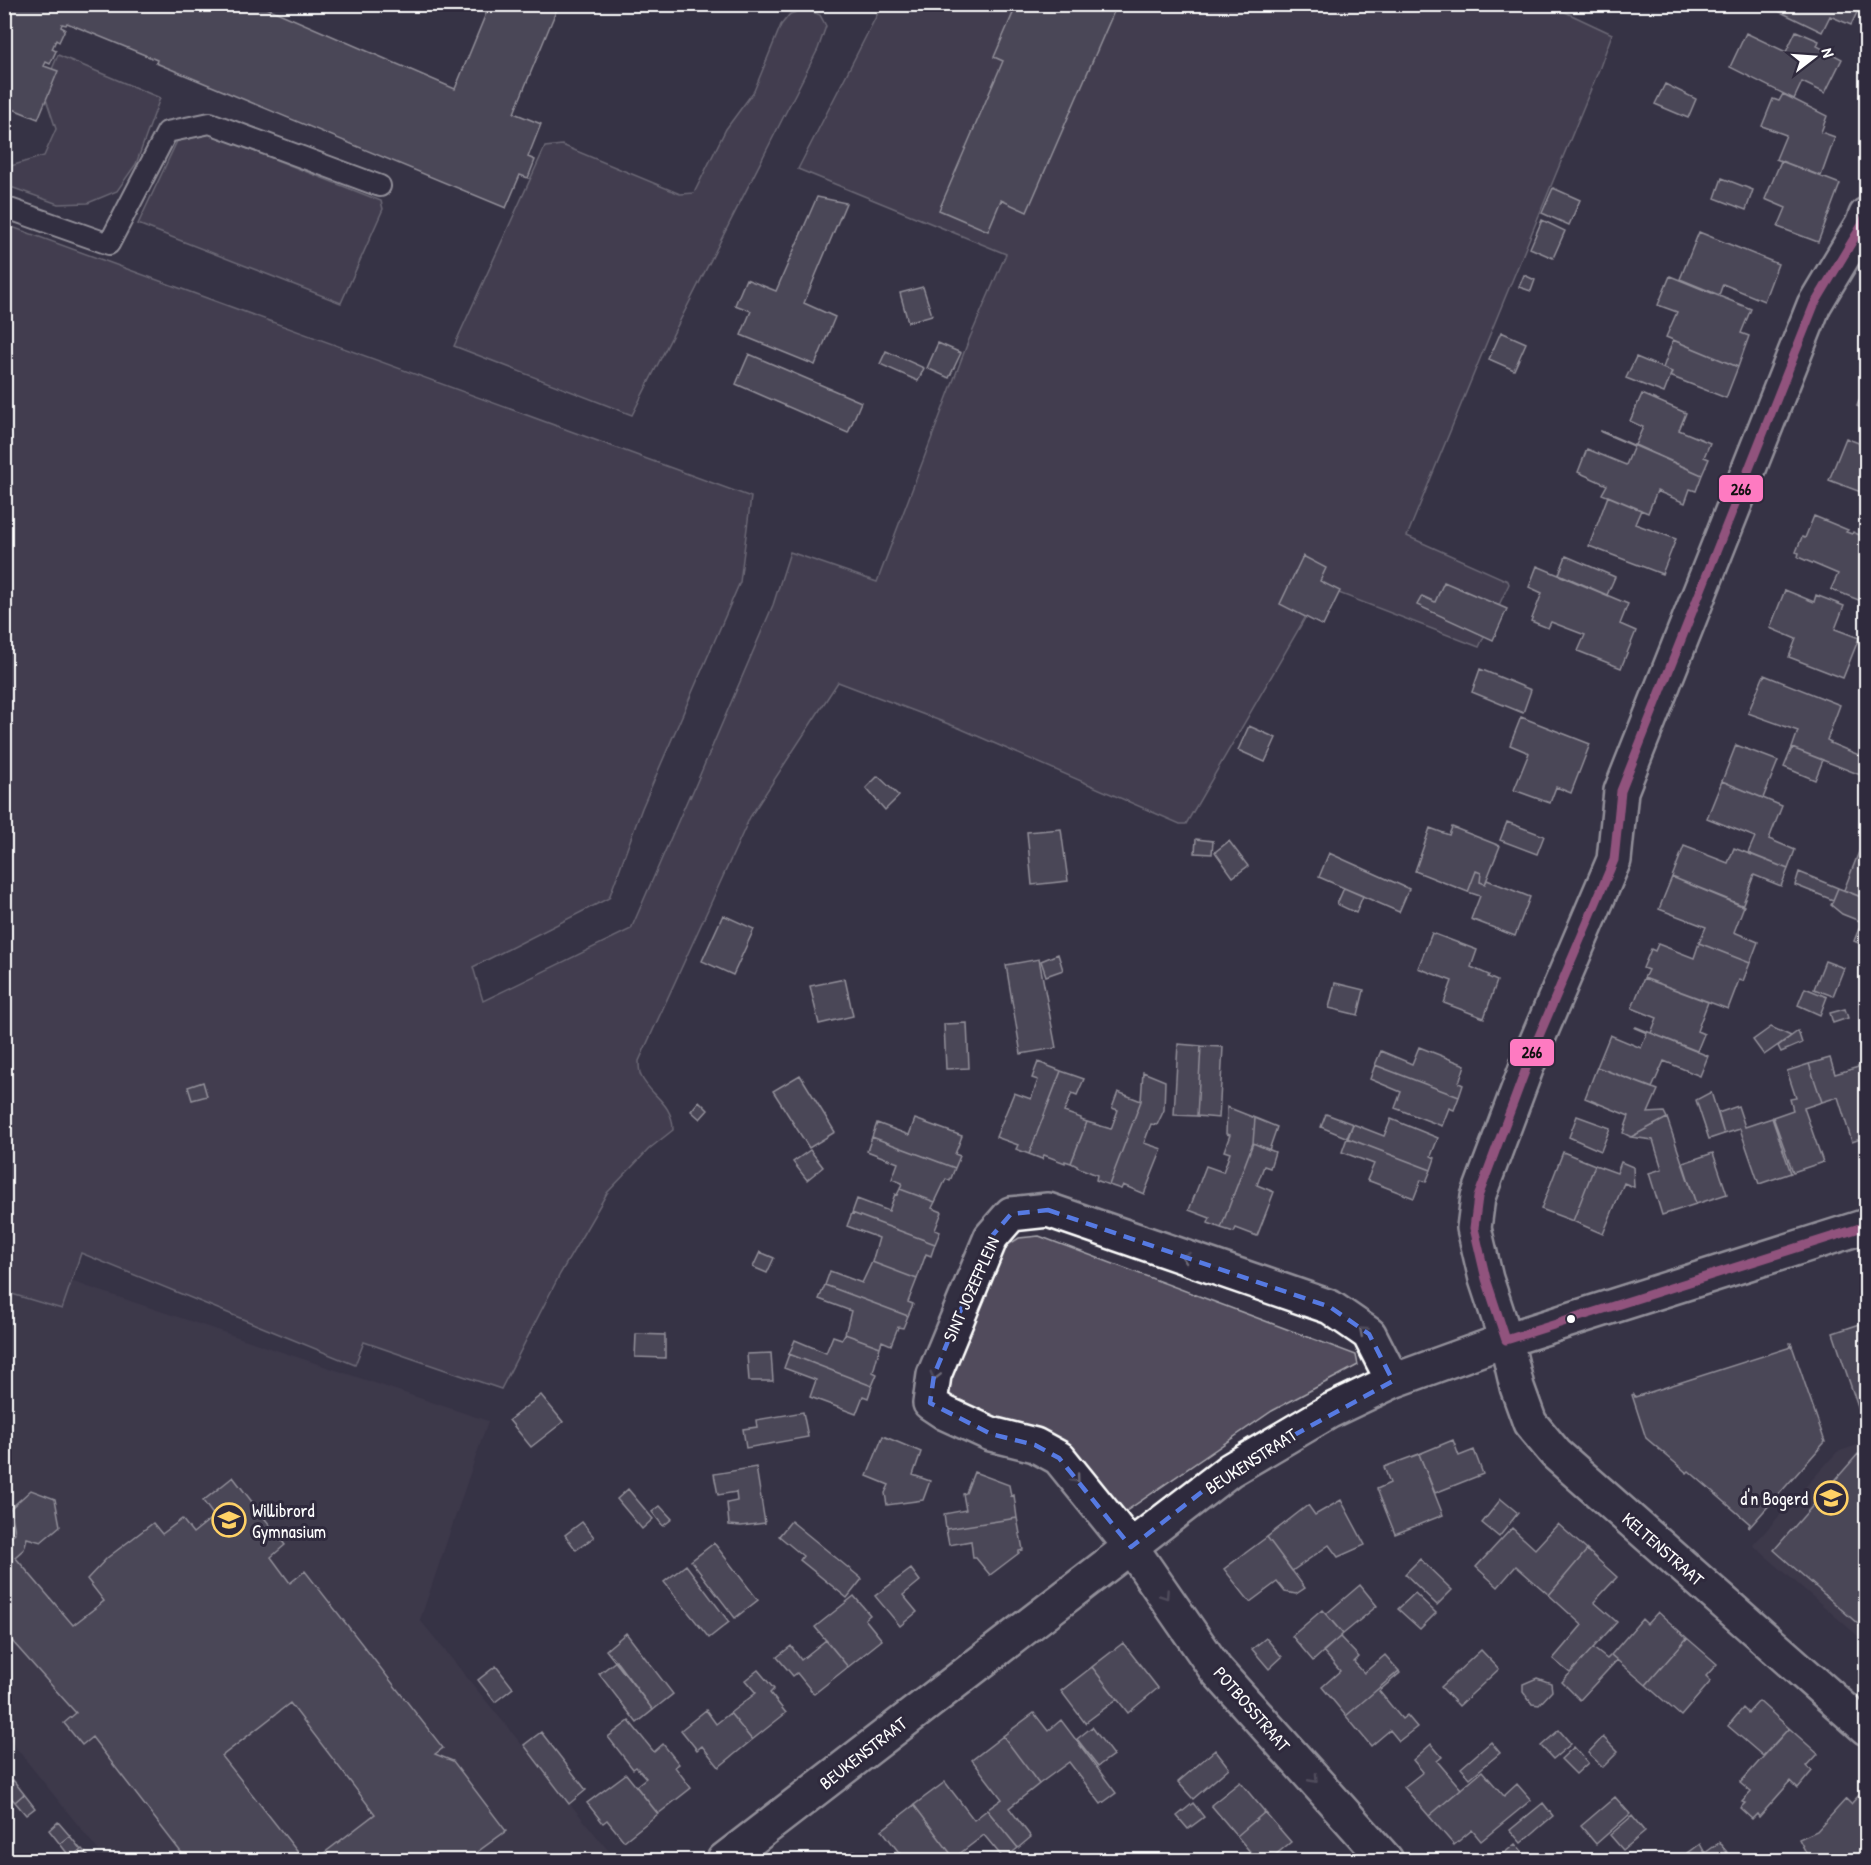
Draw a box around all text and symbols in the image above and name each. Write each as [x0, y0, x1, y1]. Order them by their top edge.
north arrow [1784, 27, 1844, 87]
text: N [1817, 45, 1840, 60]
line badge: 266 [1718, 474, 1764, 503]
text: 266 [1731, 478, 1752, 500]
line badge: 266 [1509, 1038, 1555, 1067]
text: 266 [1522, 1041, 1543, 1063]
street label: SINT JOZEFPLEIN [937, 1233, 1005, 1345]
one-way arrow [1180, 1252, 1191, 1265]
unlabelled marker [1565, 1313, 1577, 1325]
one-way arrow [1359, 1328, 1370, 1339]
one-way arrow [929, 1371, 942, 1381]
street label: BEUKENSTRAAT [1200, 1422, 1302, 1500]
one-way arrow [1069, 1472, 1080, 1483]
school or university icon: d'n Bogerd [1813, 1480, 1849, 1516]
place label: d'n Bogerd [1740, 1486, 1808, 1511]
place label: Willibrord Gymnasium [252, 1498, 326, 1544]
school or university icon: Willibrord Gymnasium [211, 1502, 247, 1538]
street label: KELTENSTRAAT [1617, 1506, 1710, 1592]
one-way arrow [1157, 1589, 1168, 1600]
street label: POTBOSSTRAAT [1208, 1661, 1296, 1757]
street label: BEUKENSTRAAT [814, 1711, 912, 1795]
one-way arrow [1307, 1772, 1318, 1783]

